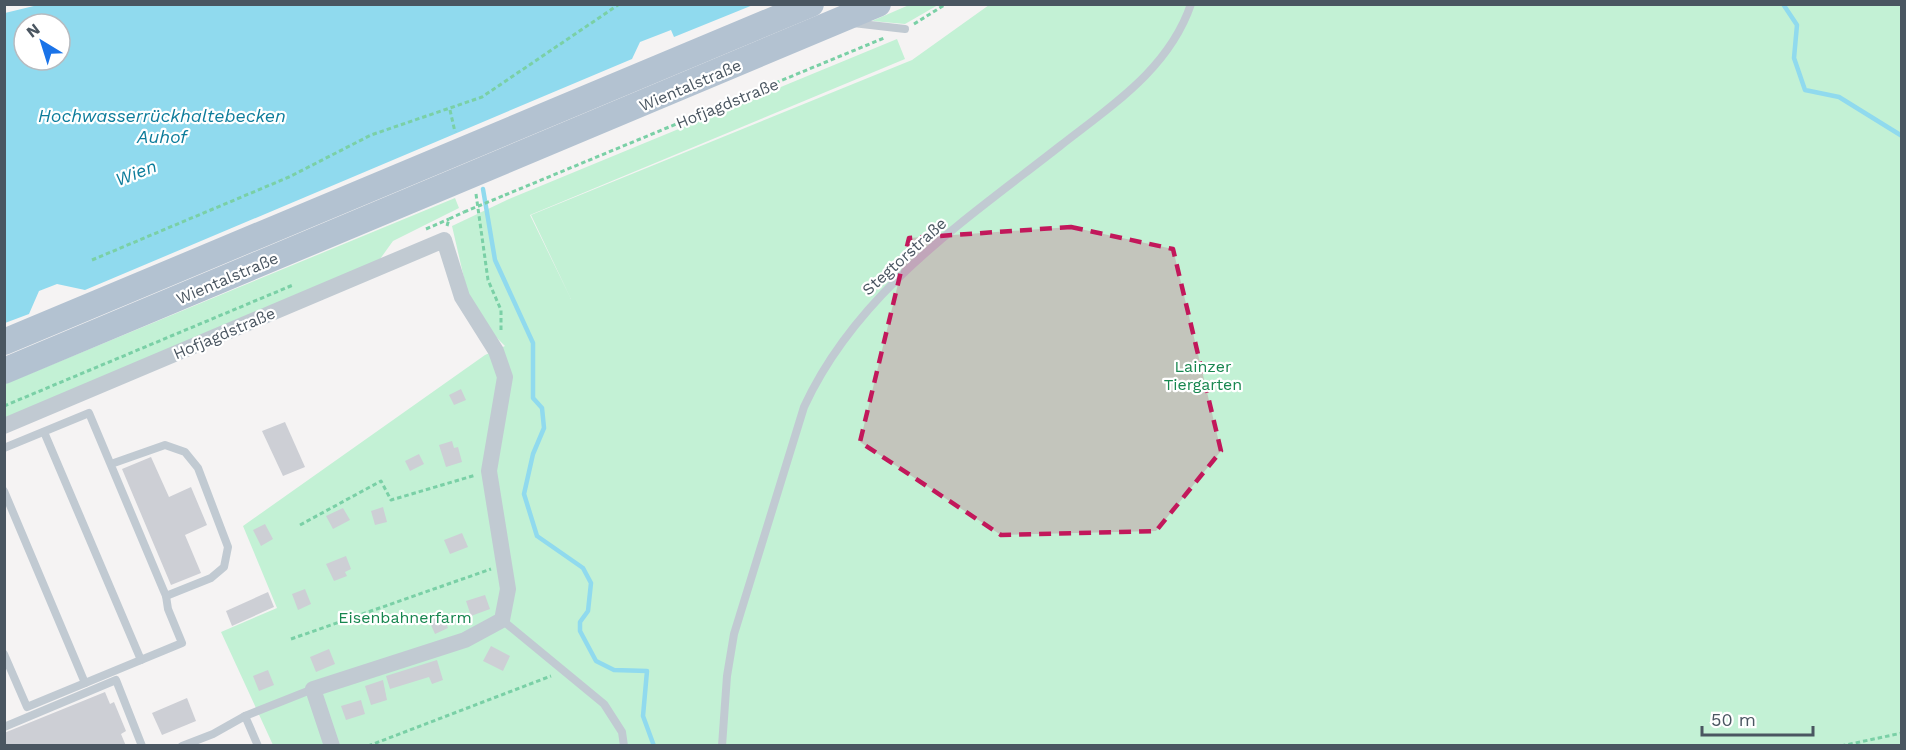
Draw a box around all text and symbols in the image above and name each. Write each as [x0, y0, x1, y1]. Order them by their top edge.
north arrow [12, 12, 72, 72]
text: N [23, 19, 44, 42]
street label: Wientalstraße [636, 55, 744, 115]
street label: Hofjagdstraße [673, 74, 781, 133]
water label: Hochwasserrückhaltebecken Auhof [38, 105, 286, 147]
water label: Wien [112, 155, 159, 190]
street label: Stegtorstraße [858, 214, 950, 299]
street label: Wientalstraße [173, 248, 281, 308]
street label: Hofjagdstraße [170, 303, 278, 363]
park label: Lainzer Tiergarten [1164, 357, 1242, 394]
park label: Eisenbahnerfarm [338, 608, 472, 627]
scale bar [1702, 699, 1813, 737]
text: 50 m [1711, 709, 1756, 730]

